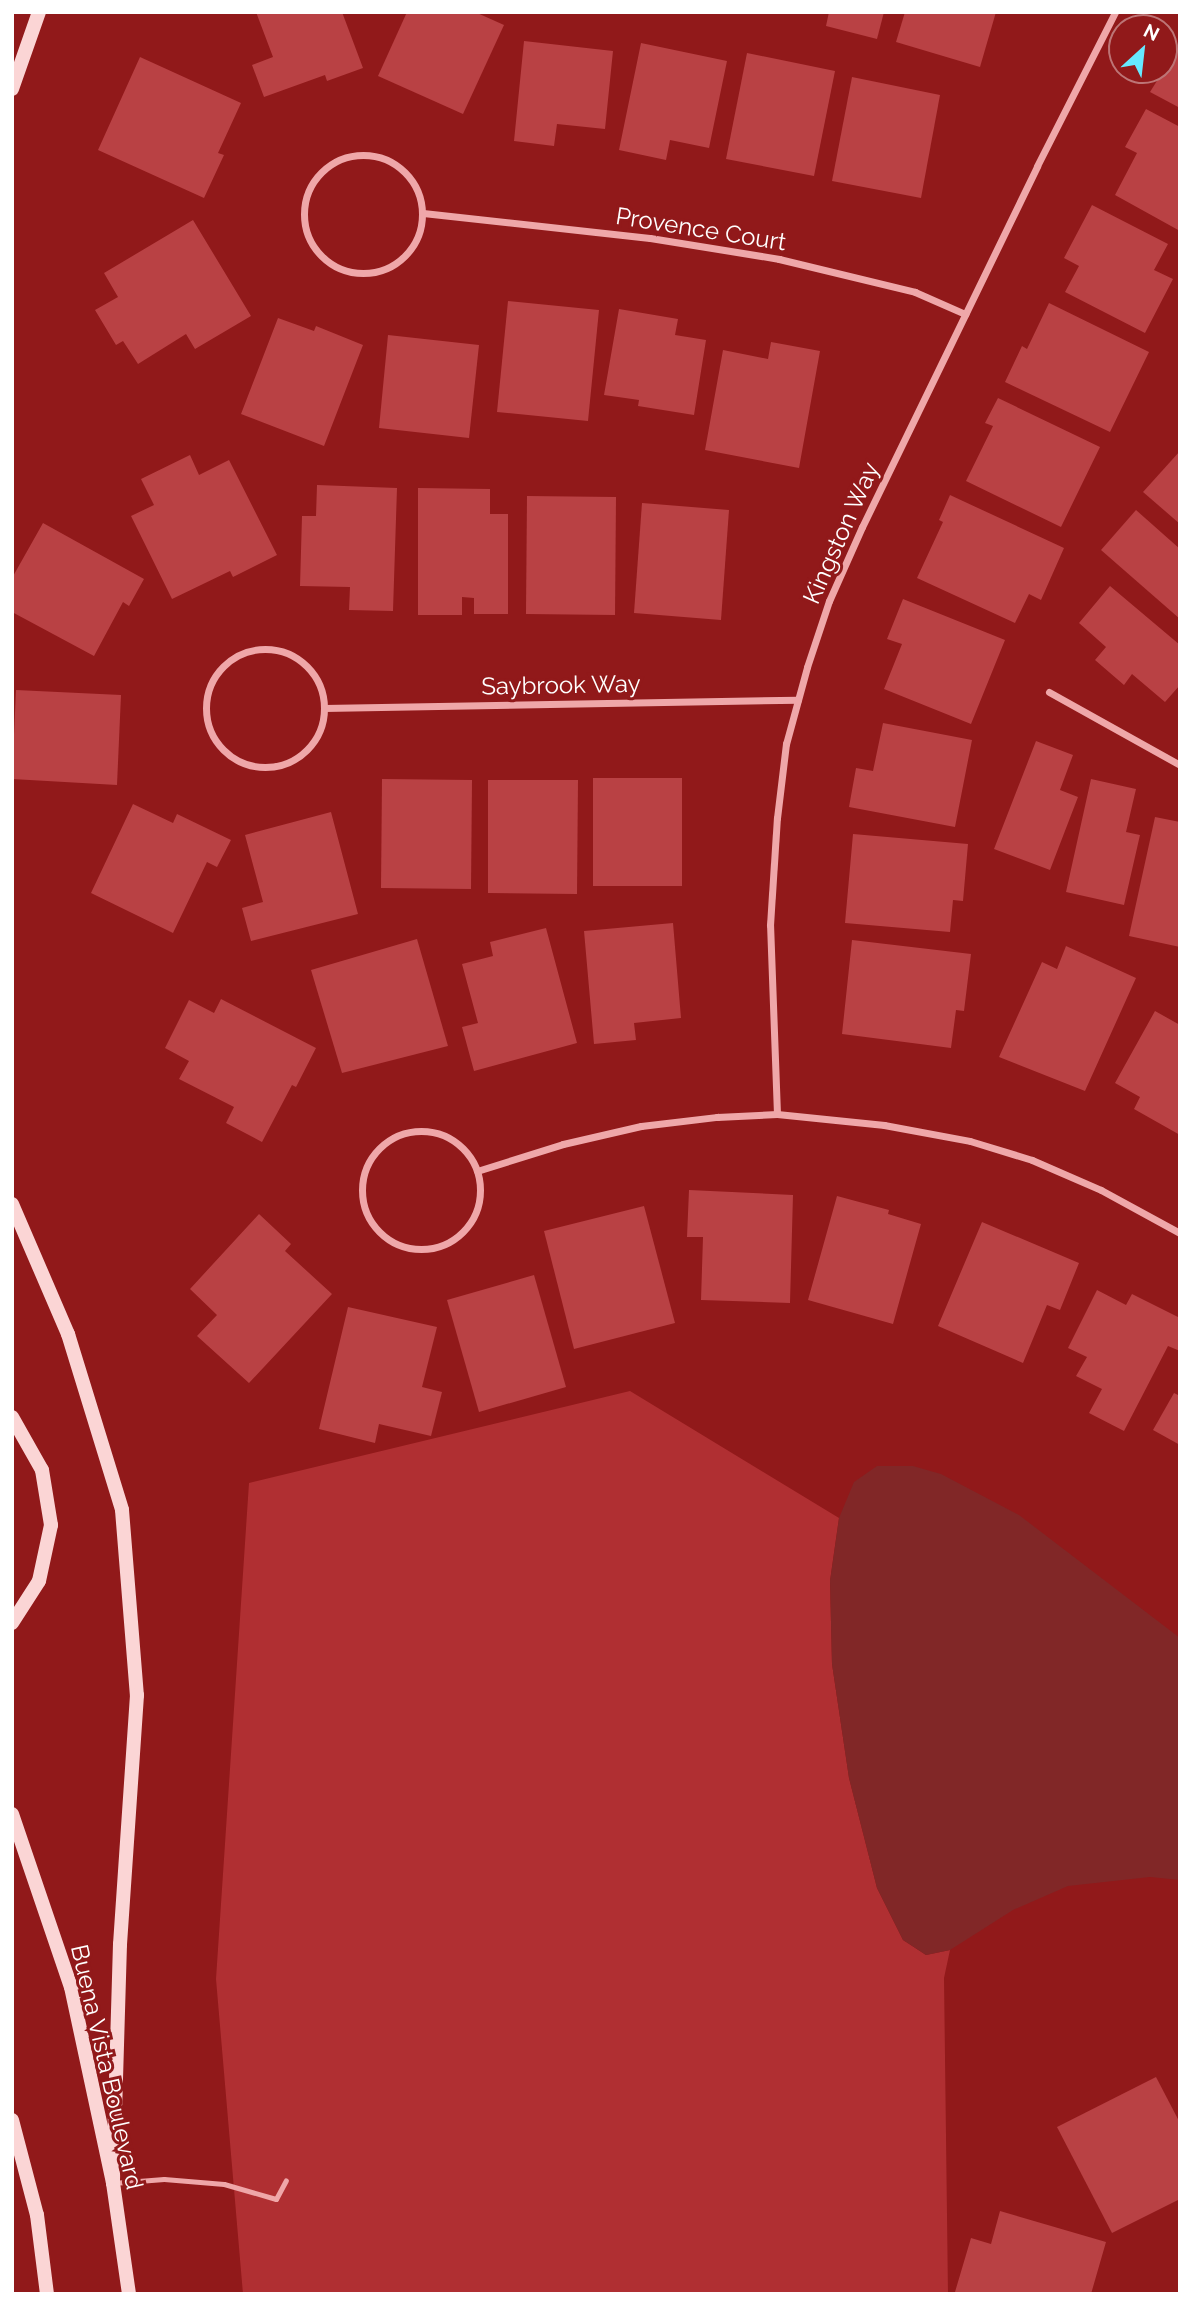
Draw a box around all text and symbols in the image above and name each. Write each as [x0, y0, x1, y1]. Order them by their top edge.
north arrow [1108, 14, 1178, 84]
text: N [1140, 19, 1163, 45]
street label: Provence Court [614, 201, 788, 257]
street label: Kingston Way [797, 457, 885, 609]
street label: Saybrook Way [481, 669, 641, 701]
street label: Buena Vista Boulevard [65, 1941, 149, 2193]

